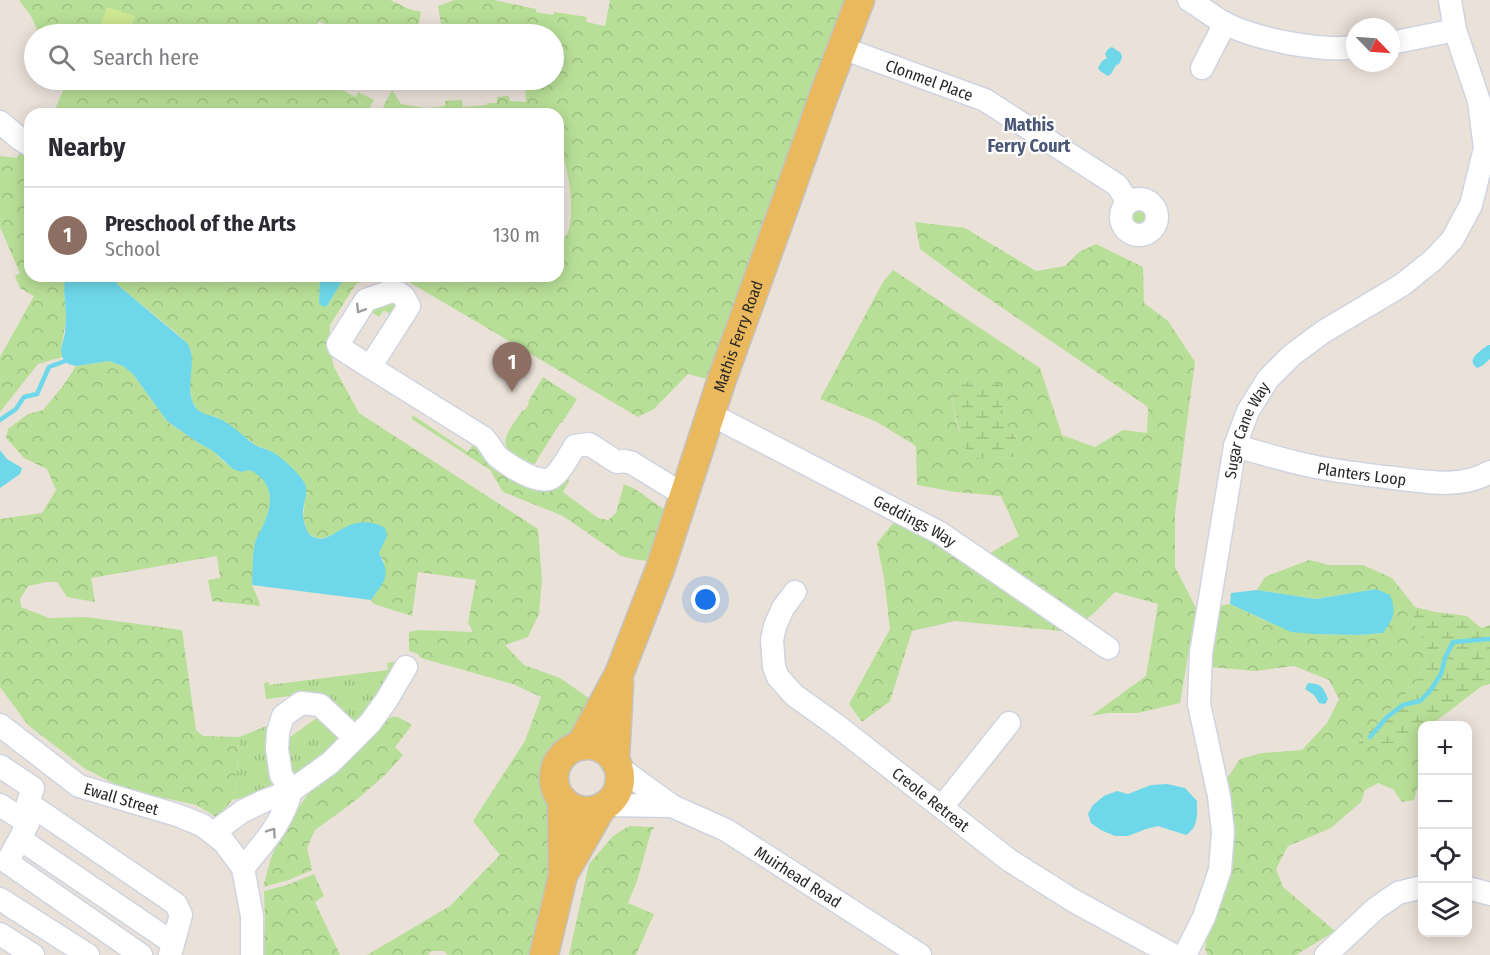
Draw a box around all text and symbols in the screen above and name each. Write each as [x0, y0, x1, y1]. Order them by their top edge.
north arrow [1346, 18, 1400, 72]
search box [24, 24, 564, 90]
icon: search [45, 41, 78, 74]
text: Search here [93, 44, 199, 71]
street label: Clonmel Place [883, 56, 976, 105]
district label: Mathis Ferry Court [988, 114, 1071, 157]
text: Nearby [48, 132, 125, 163]
text: Preschool of the Arts [105, 210, 296, 237]
text: 1 [63, 223, 72, 247]
text: 130 m [493, 223, 540, 247]
text: School [105, 237, 160, 261]
street label: Mathis Ferry Road [709, 278, 767, 395]
one-way arrow [356, 303, 368, 313]
pin: 1 [492, 342, 532, 392]
street label: Sugar Cane Way [1221, 378, 1274, 480]
street label: Planters Loop [1316, 458, 1407, 490]
street label: Geddings Way [870, 491, 960, 552]
your location [691, 585, 720, 614]
map controls [1418, 721, 1472, 937]
button: + [1418, 721, 1472, 775]
street label: Creole Retreat [888, 763, 974, 836]
button: − [1418, 775, 1472, 829]
street label: Ewall Street [82, 779, 162, 819]
one-way arrow [265, 827, 276, 838]
button: locate [1418, 829, 1472, 883]
street label: Muirhead Road [751, 842, 845, 912]
button: layers [1418, 883, 1472, 937]

